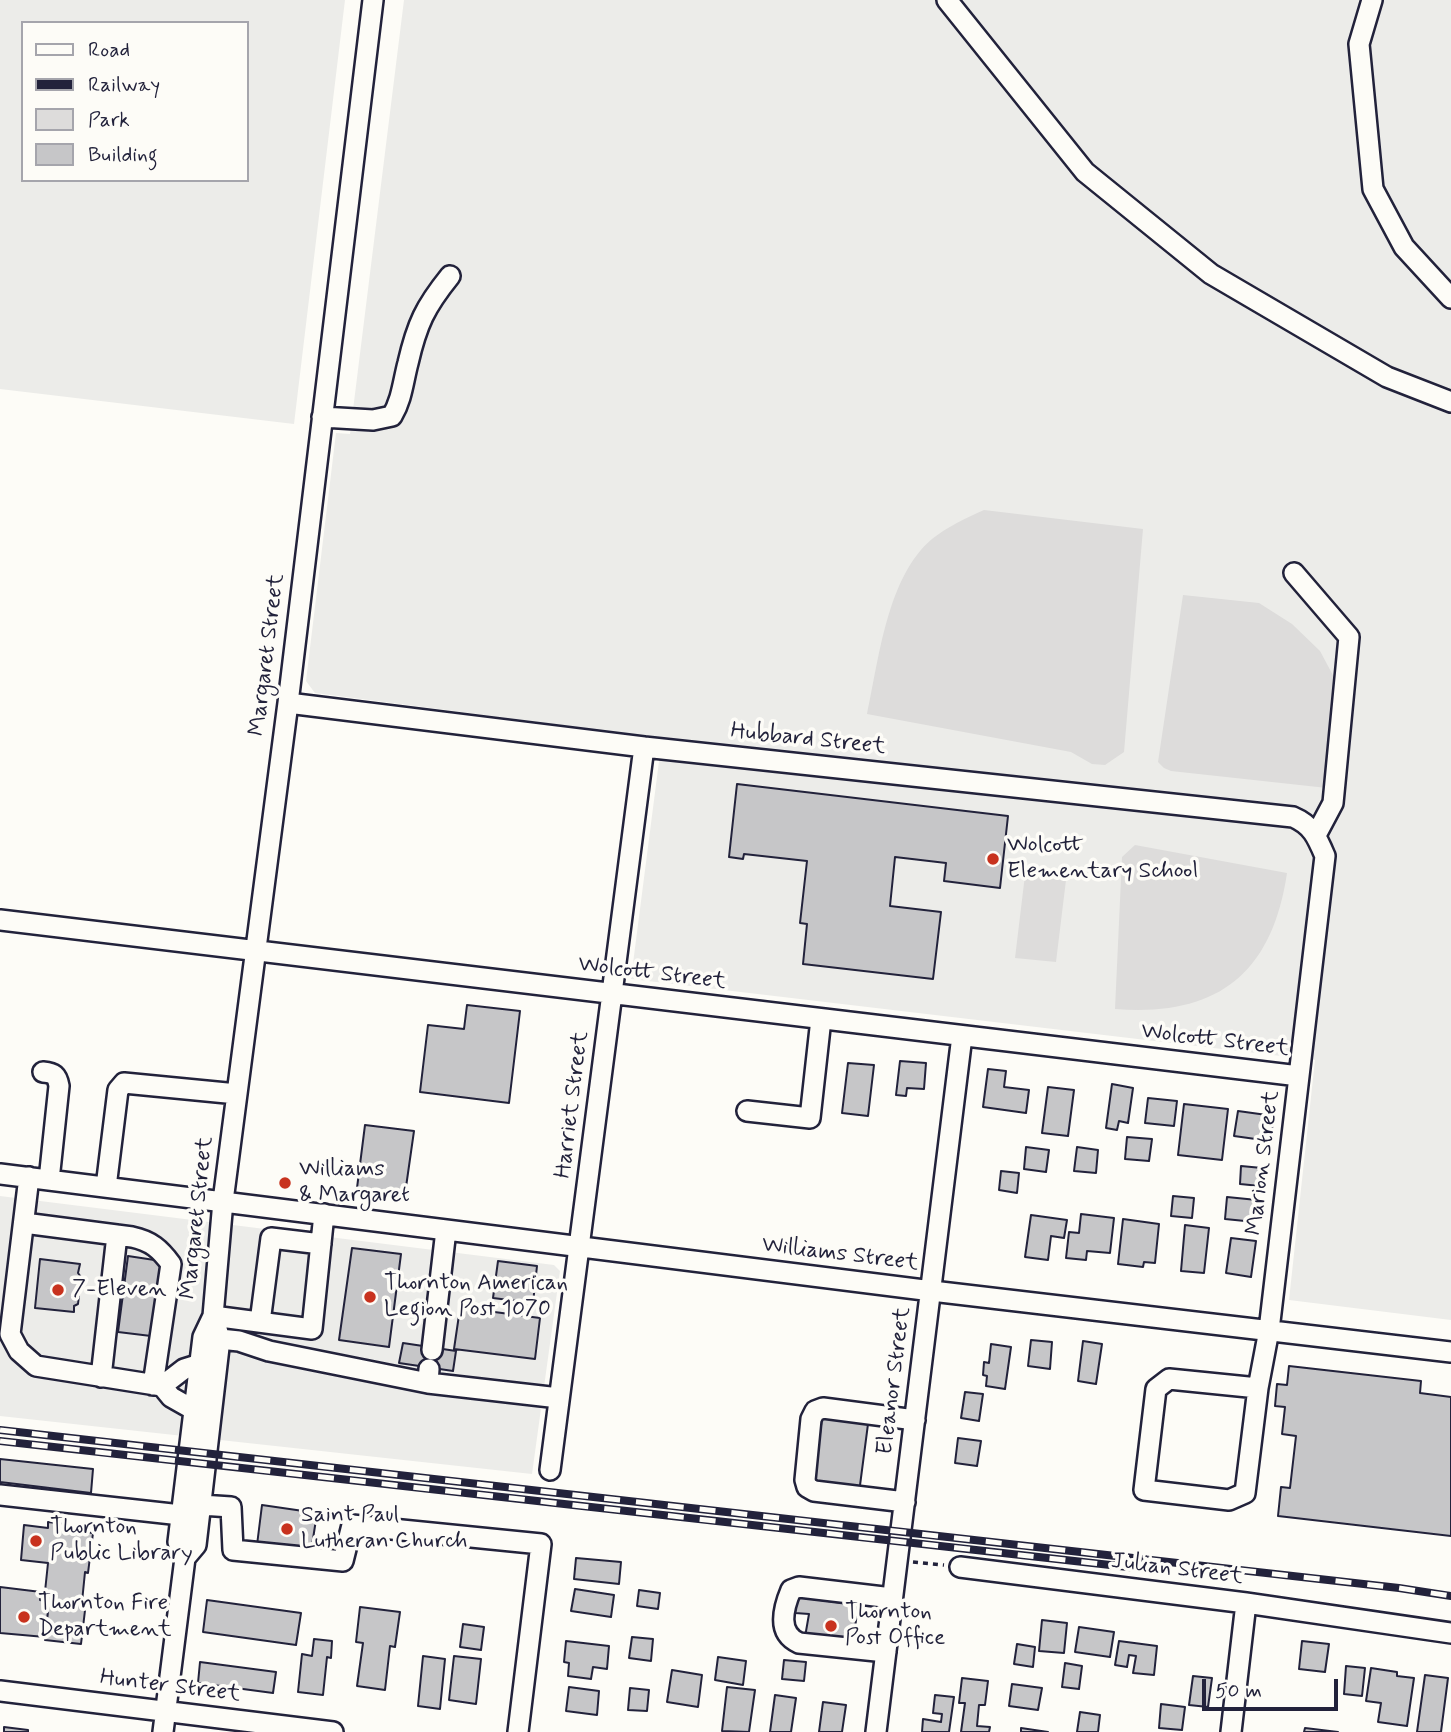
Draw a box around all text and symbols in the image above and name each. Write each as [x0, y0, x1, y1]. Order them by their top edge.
legend [21, 21, 248, 182]
text: Road [88, 36, 130, 64]
text: Railway [88, 71, 160, 99]
text: Park [88, 106, 130, 134]
text: Building [88, 141, 158, 169]
street label: Margaret Street [244, 572, 292, 738]
street label: Hubbard Street [729, 718, 887, 762]
place label: Wolcott Elementary School [1007, 832, 1198, 886]
marker: Wolcott Elementary School [985, 851, 1001, 867]
street label: Wolcott Street [576, 951, 728, 997]
street label: Wolcott Street [1139, 1018, 1291, 1064]
street label: Harriet Street [550, 1030, 596, 1180]
street label: Marion Street [1241, 1089, 1287, 1237]
street label: Margaret Street [176, 1135, 220, 1301]
place label: Williams & Margaret [299, 1156, 410, 1210]
marker: Williams & Margaret [277, 1175, 293, 1191]
street label: Williams Street [760, 1232, 920, 1278]
place label: Thornton American Legion Post 1070 [384, 1270, 568, 1324]
place label: 7-Eleven [72, 1276, 167, 1304]
marker: 7-Eleven [50, 1282, 66, 1298]
marker: Thornton American Legion Post 1070 [362, 1289, 378, 1305]
street label: Eleanor Street [872, 1306, 918, 1456]
place label: Saint Paul Lutheran Church [301, 1502, 468, 1556]
place label: Thornton Public Library [50, 1514, 193, 1568]
marker: Saint Paul Lutheran Church [279, 1521, 295, 1537]
marker: Thornton Public Library [28, 1533, 44, 1549]
street label: Julian Street [1109, 1548, 1245, 1592]
place label: Thornton Fire Department [38, 1590, 172, 1644]
place label: Thornton Post Office [845, 1599, 945, 1653]
marker: Thornton Fire Department [16, 1609, 32, 1625]
marker: Thornton Post Office [823, 1618, 839, 1634]
street label: Hunter Street [98, 1665, 242, 1709]
scale bar [1206, 1666, 1342, 1710]
text: 50 m [1215, 1677, 1262, 1705]

